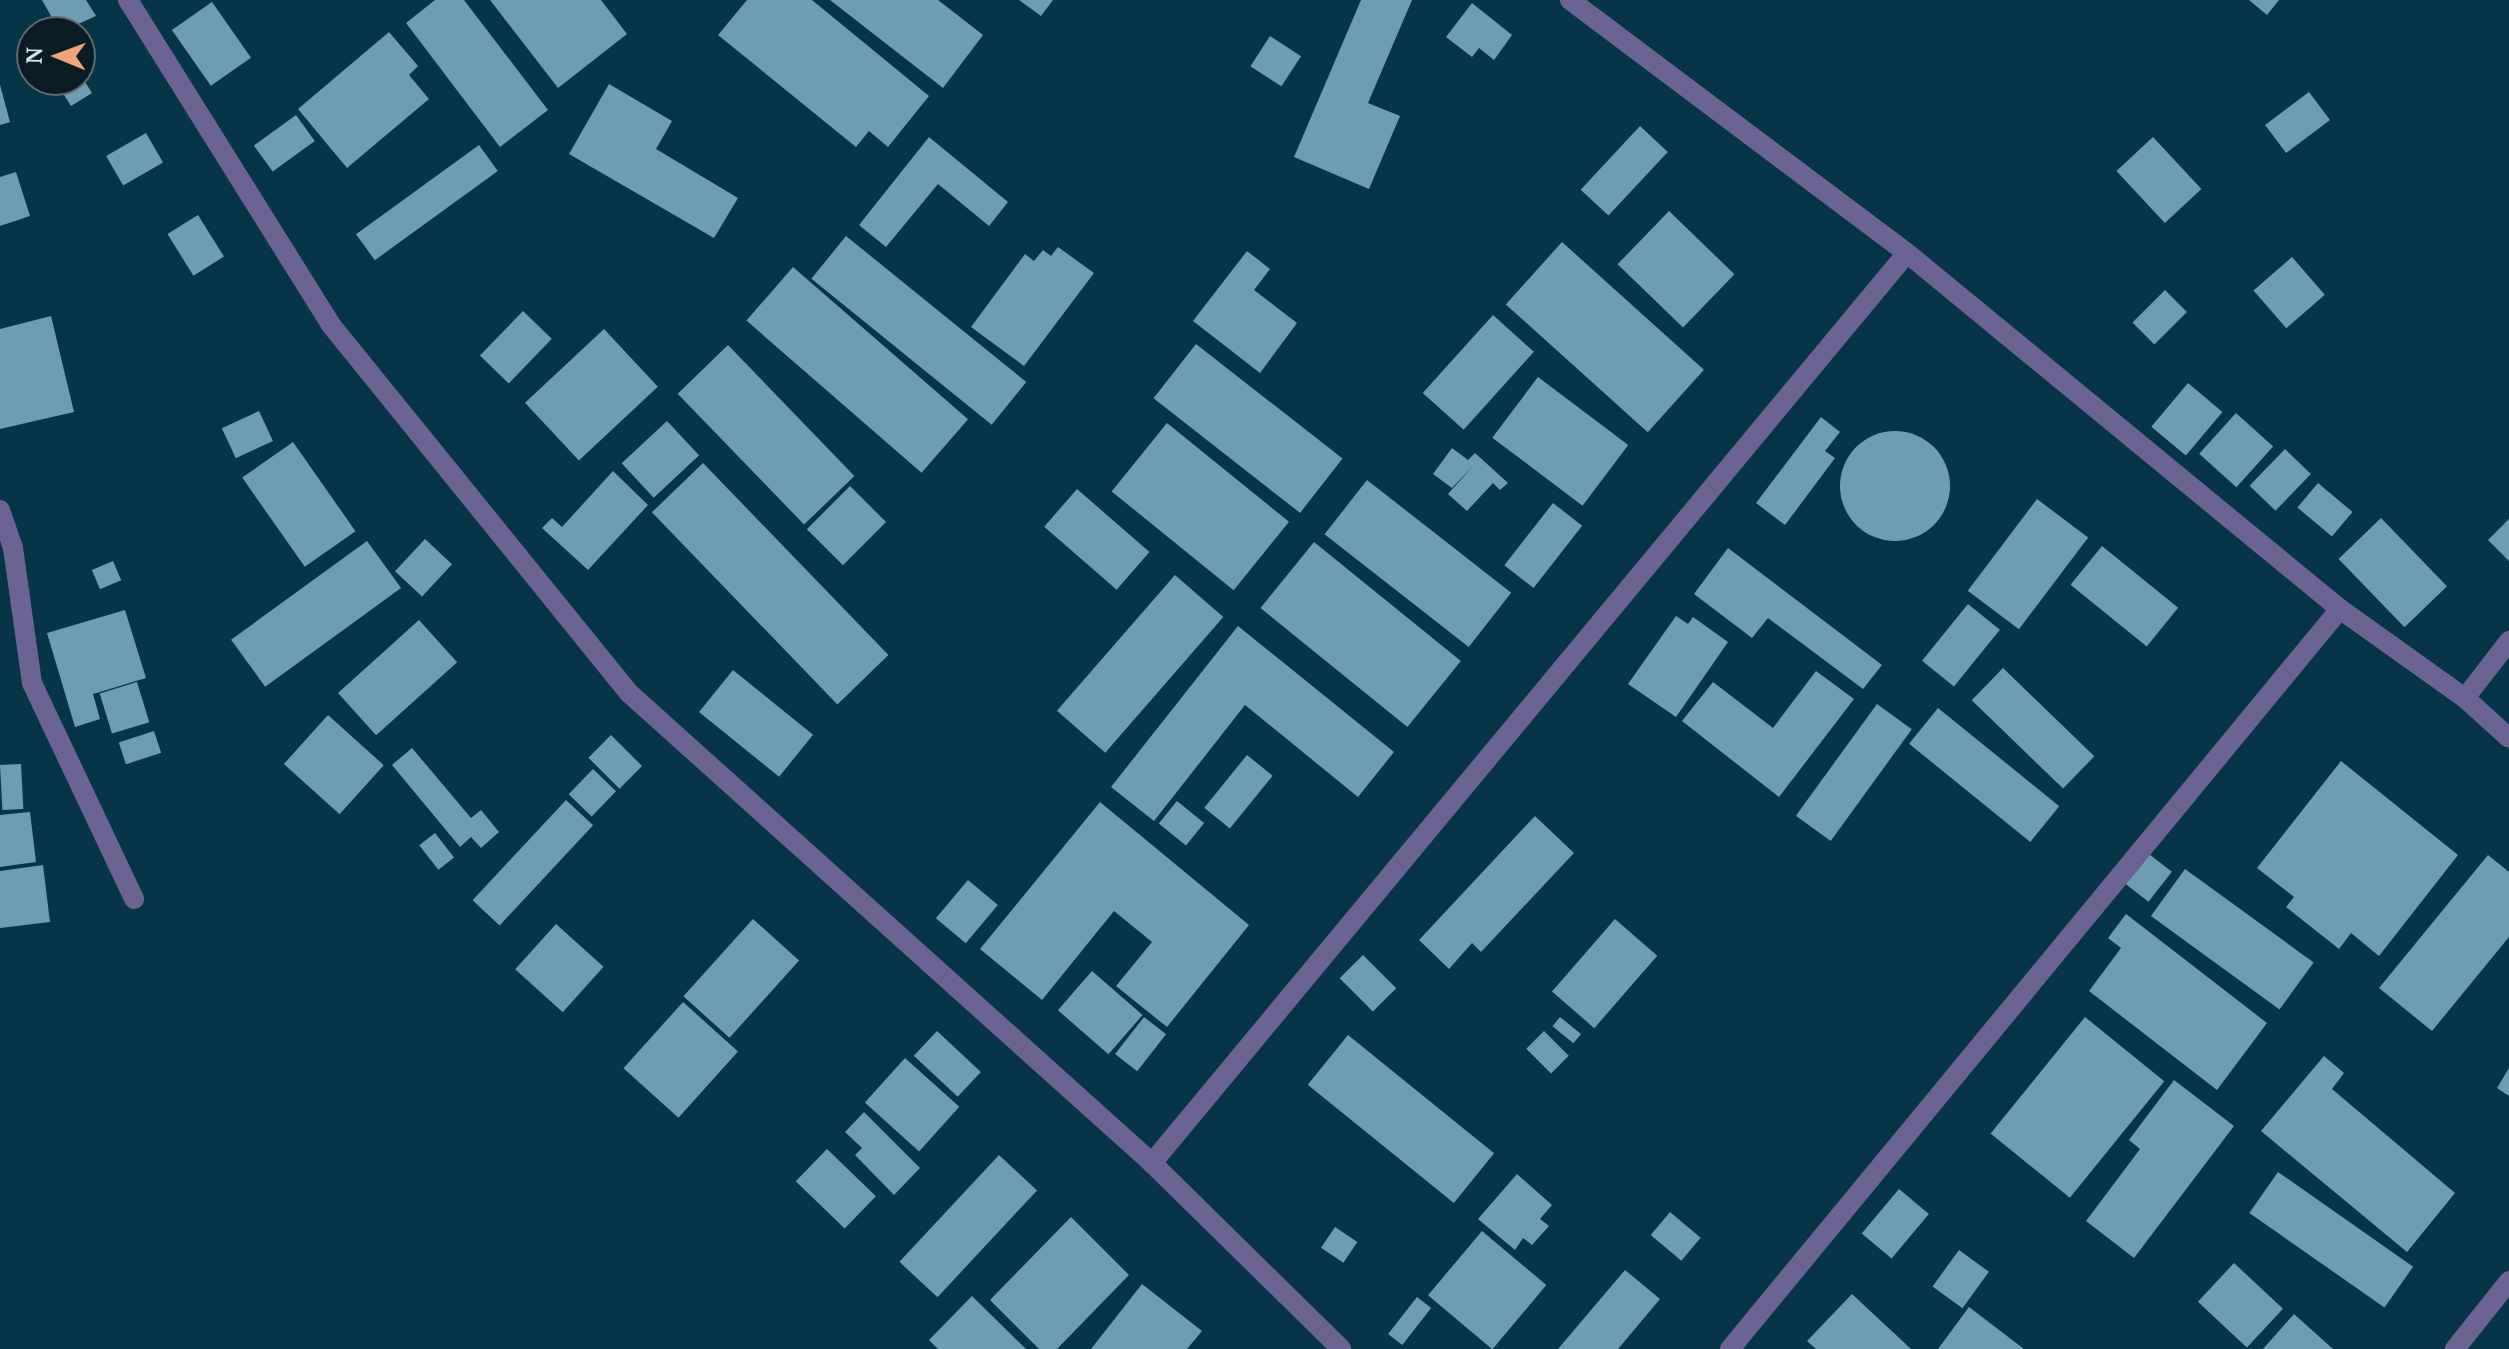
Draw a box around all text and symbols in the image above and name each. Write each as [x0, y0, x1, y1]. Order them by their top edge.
north arrow [16, 16, 96, 96]
text: N [19, 47, 48, 64]

